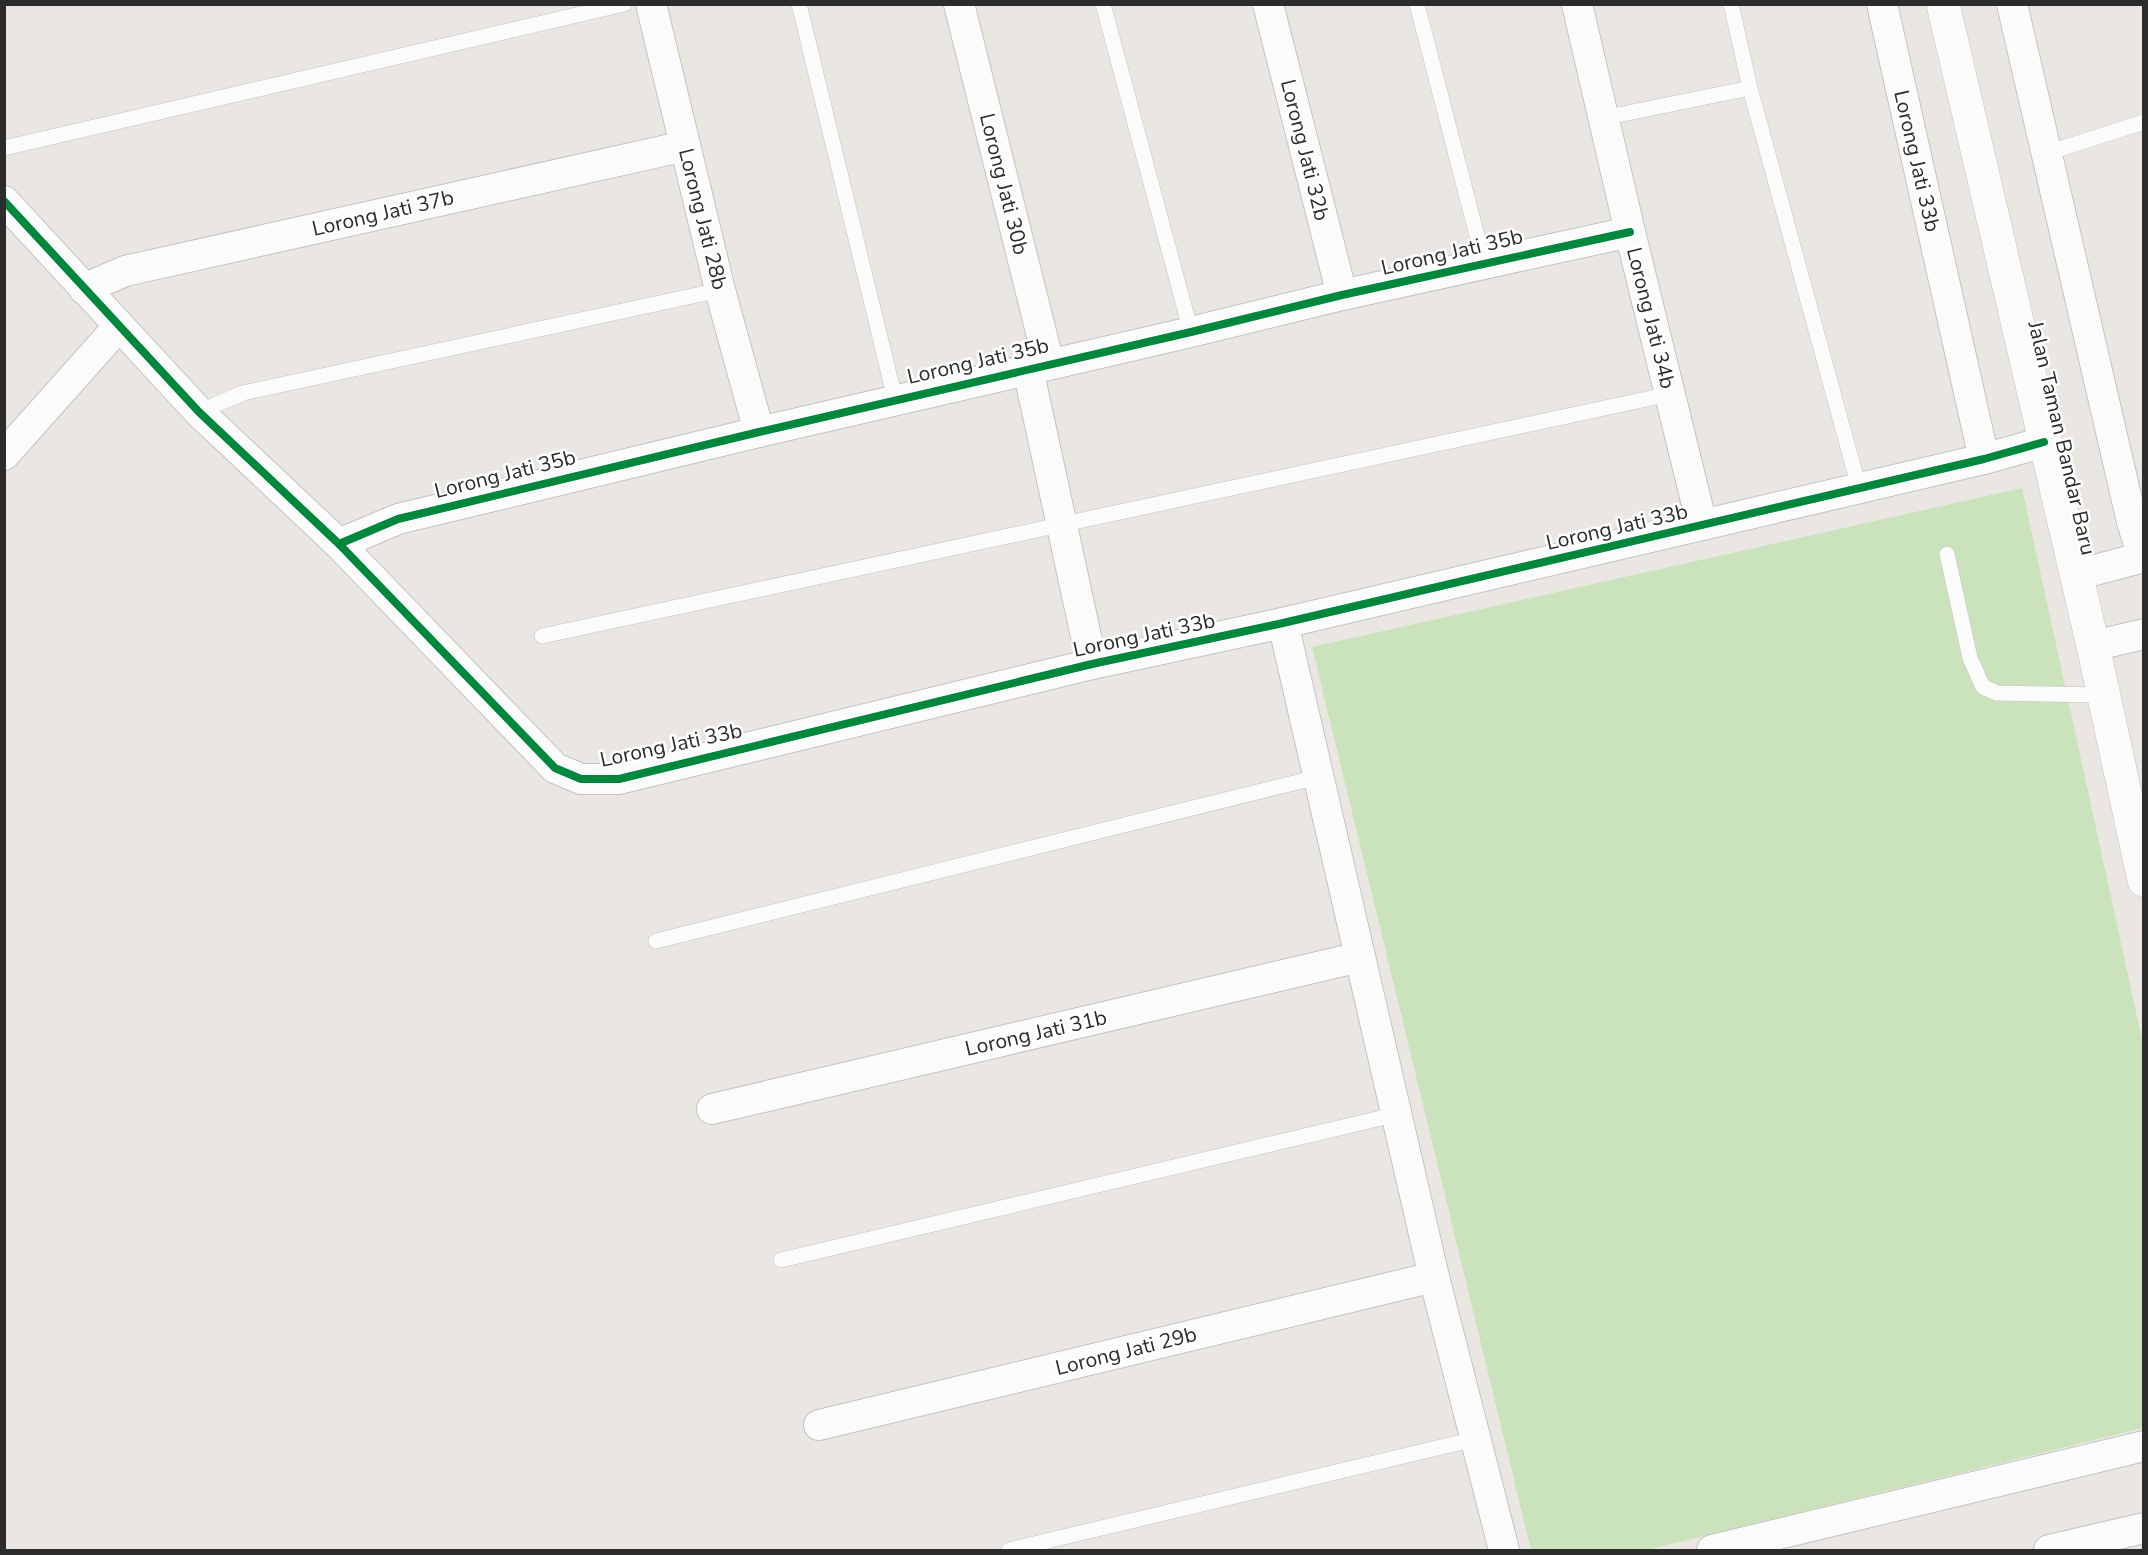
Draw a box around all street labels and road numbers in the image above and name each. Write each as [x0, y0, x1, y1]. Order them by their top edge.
street label: Lorong Jati 32b [1274, 76, 1336, 224]
street label: Lorong Jati 33b [1887, 87, 1947, 235]
street label: Lorong Jati 30b [973, 110, 1035, 258]
street label: Lorong Jati 28b [672, 145, 734, 293]
street label: Lorong Jati 37b [309, 183, 457, 243]
street label: Lorong Jati 35b [1378, 222, 1526, 282]
street label: Lorong Jati 34b [1620, 244, 1682, 392]
street label: Jalan Taman Bandar Baru [2021, 317, 2103, 558]
street label: Lorong Jati 35b [904, 331, 1052, 391]
street label: Lorong Jati 35b [431, 443, 579, 505]
street label: Lorong Jati 33b [1543, 497, 1691, 557]
street label: Lorong Jati 33b [1070, 606, 1218, 664]
street label: Lorong Jati 33b [597, 716, 745, 774]
street label: Lorong Jati 31b [962, 1003, 1110, 1063]
street label: Lorong Jati 29b [1052, 1320, 1200, 1382]

